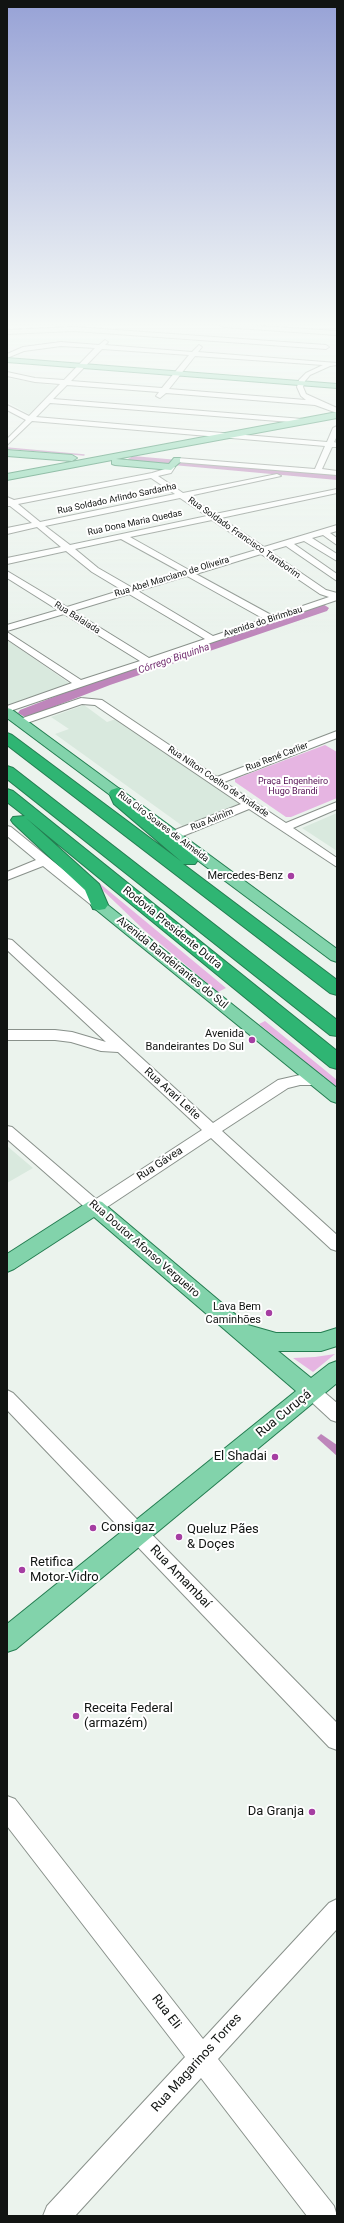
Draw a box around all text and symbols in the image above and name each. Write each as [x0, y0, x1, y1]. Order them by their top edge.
street label: Rua Soldado Arlindo Sardanha [56, 481, 178, 517]
street label: Rua Soldado Francisco Tamborim [186, 495, 302, 581]
street label: Rua Dona Maria Quedas [87, 508, 183, 538]
street label: Rua Abel Marciano de Oliveira [113, 554, 231, 600]
street label: Rua Balaiada [52, 600, 102, 636]
street label: Avenida do Birimbau [222, 604, 304, 640]
water label: Córrego Biquinha [137, 641, 211, 677]
street label: Rua René Carlier [244, 740, 310, 774]
street label: Rua Nílton Coelho de Andrade [165, 744, 271, 820]
park label: Praça Engenheiro Hugo Brandi [258, 777, 328, 798]
street label: Rua Ciro Soares de Almeida [115, 789, 211, 865]
street label: Rua Axinim [189, 807, 235, 833]
place label: Mercedes-Benz [207, 869, 283, 883]
marker: Mercedes-Benz [286, 871, 296, 881]
street label: Rodovia Presidente Dutra [120, 884, 224, 972]
street label: Avenida Bandeirantes do Sul [114, 914, 230, 1012]
place label: Avenida Bandeirantes Do Sul [145, 1027, 244, 1053]
marker: Avenida Bandeirantes Do Sul [247, 1035, 257, 1045]
street label: Rua Arari Leite [141, 1065, 203, 1123]
street label: Rua Gávea [135, 1144, 185, 1184]
street label: Rua Doutor Afonso Vergueiro [86, 1197, 202, 1301]
place label: Lava Bem Caminhões [206, 1300, 261, 1326]
marker: Lava Bem Caminhões [264, 1308, 274, 1318]
street label: Rua Curuçá [253, 1387, 315, 1441]
place label: El Shadai [214, 1449, 267, 1465]
marker: El Shadai [270, 1452, 280, 1462]
place label: Consigaz [101, 1520, 155, 1536]
place label: Queluz Pães & Doçes [187, 1522, 259, 1553]
marker: Consigaz [88, 1523, 98, 1533]
marker: Queluz Pães & Doçes [174, 1532, 184, 1542]
street label: Rua Amambaí [146, 1542, 214, 1612]
place label: Retifica Motor-Vidro [30, 1555, 99, 1586]
marker: Retifica Motor-Vidro [17, 1565, 27, 1575]
place label: Receita Federal (armazém) [84, 1701, 173, 1732]
marker: Receita Federal (armazém) [71, 1711, 81, 1721]
place label: Da Granja [248, 1804, 304, 1820]
marker: Da Granja [307, 1807, 317, 1817]
street label: Rua Eli [148, 1992, 184, 2032]
street label: Rua Magarinos Torres [149, 2011, 245, 2115]

